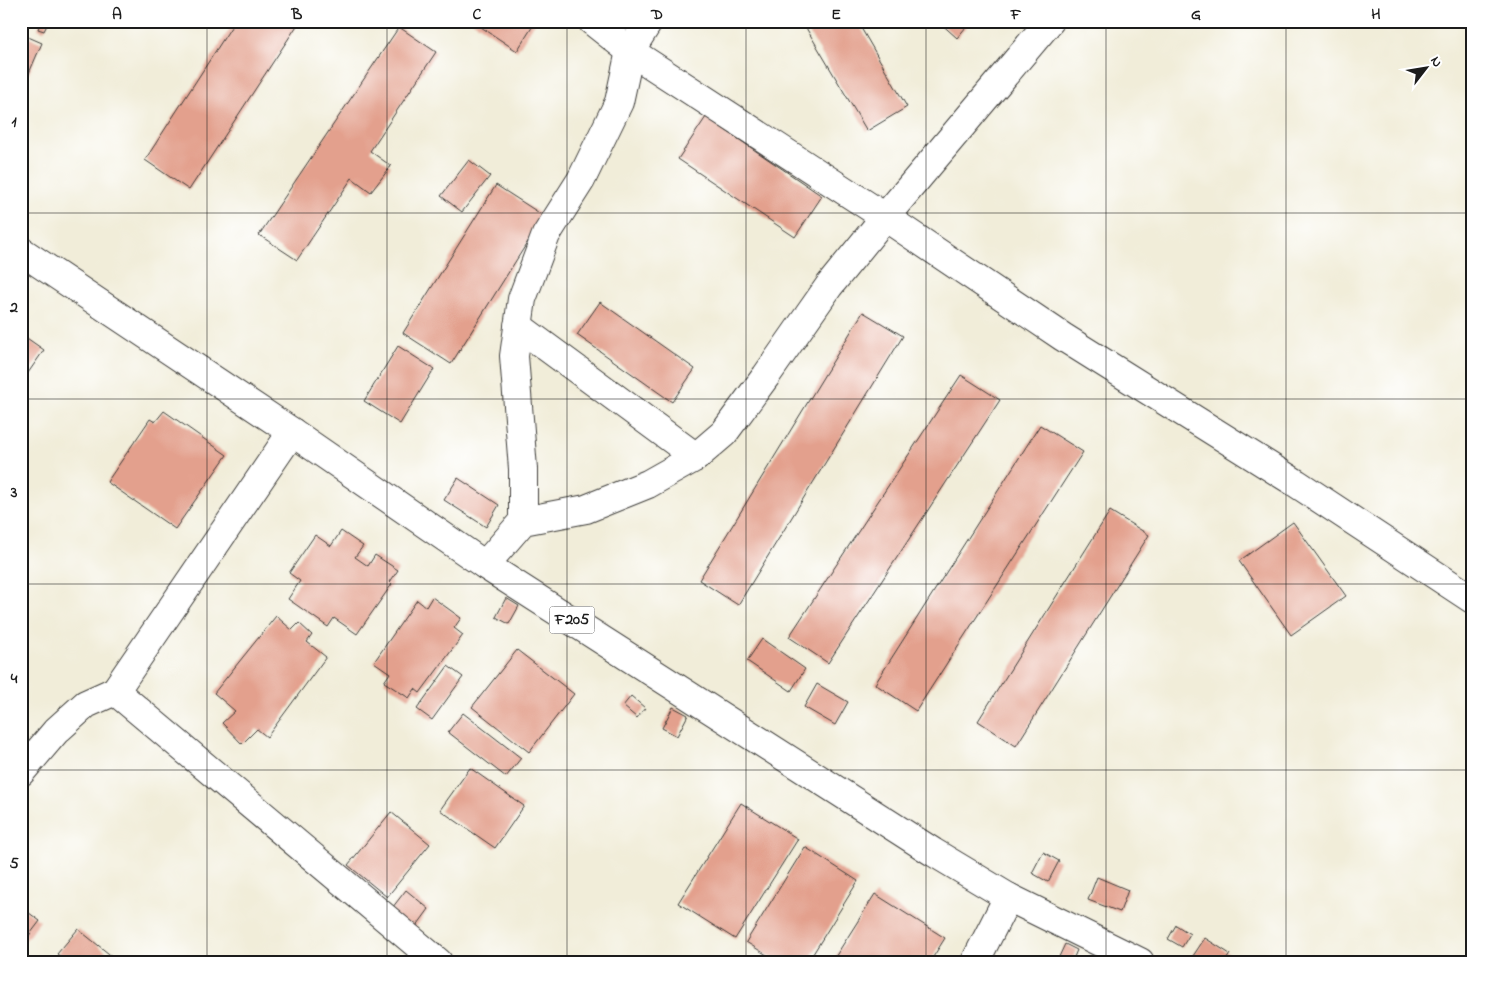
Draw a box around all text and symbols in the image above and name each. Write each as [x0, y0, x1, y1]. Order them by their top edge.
text: A [112, 3, 122, 27]
text: B [291, 3, 303, 27]
text: C [473, 3, 482, 27]
text: D [650, 3, 663, 27]
text: E [831, 3, 841, 27]
text: F [1010, 3, 1022, 27]
text: G [1191, 3, 1201, 27]
text: H [1371, 3, 1381, 27]
north arrow [1400, 42, 1450, 92]
text: N [1424, 53, 1447, 72]
text: 1 [11, 110, 17, 134]
text: 2 [9, 296, 18, 320]
text: 3 [10, 481, 18, 505]
road number: F205 [550, 606, 594, 634]
text: 4 [10, 667, 18, 691]
text: 5 [9, 852, 19, 876]

